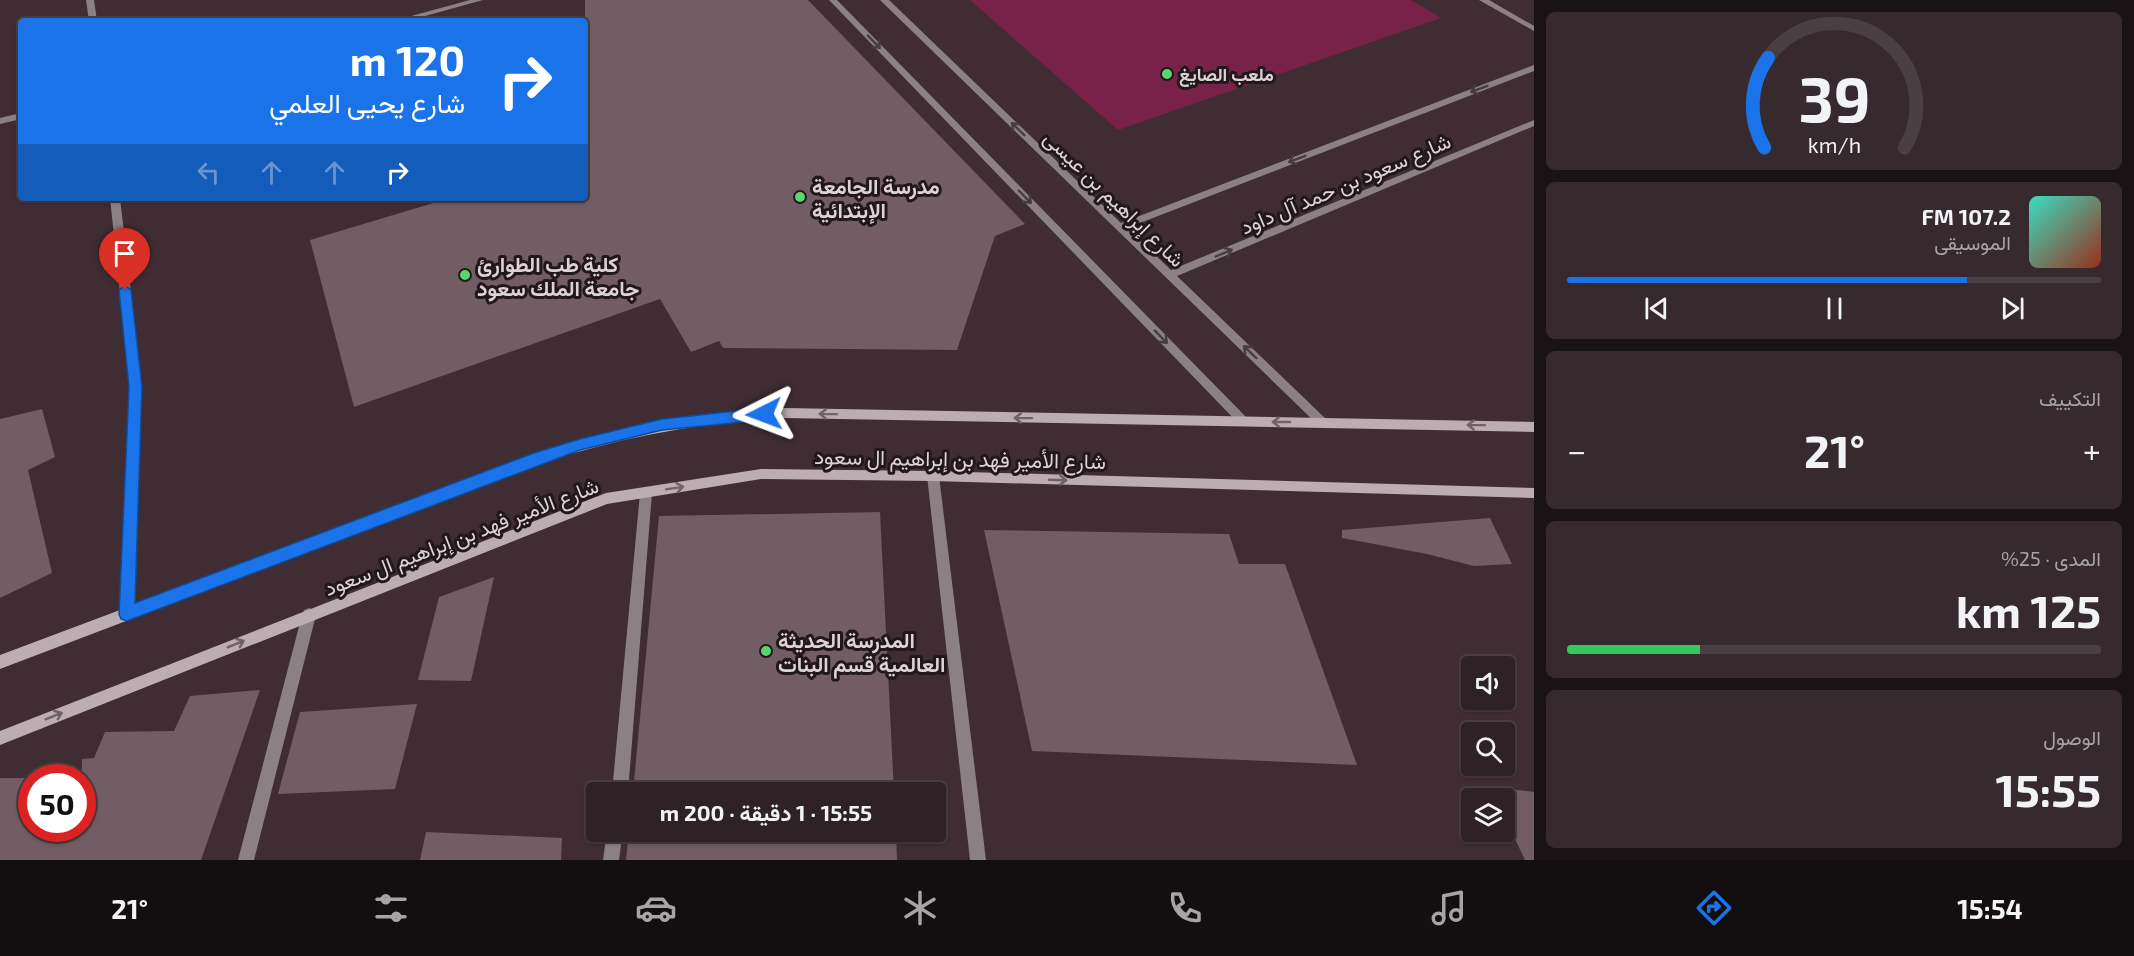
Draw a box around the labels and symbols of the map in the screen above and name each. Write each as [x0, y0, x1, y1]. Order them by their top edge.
one-way arrow [867, 34, 881, 49]
place label: ملعب الصايغ [1179, 63, 1274, 87]
marker: ملعب الصايغ [1160, 67, 1174, 81]
one-way arrow [1471, 84, 1489, 95]
one-way arrow [1011, 122, 1026, 137]
street label: شارع إبراهيم بن عيسى [1037, 125, 1190, 274]
street label: شارع سعود بن حمد آل داود [1236, 127, 1455, 241]
one-way arrow [1288, 154, 1307, 165]
place label: مدرسة الجامعة الإبتدائية [812, 173, 940, 225]
one-way arrow [1017, 189, 1032, 204]
marker: مدرسة الجامعة الإبتدائية [793, 190, 807, 204]
pin [99, 228, 150, 290]
one-way arrow [1214, 247, 1233, 258]
place label: كلية طب الطوارئ جامعة الملك سعود [477, 251, 639, 302]
marker: كلية طب الطوارئ جامعة الملك سعود [458, 268, 472, 282]
one-way arrow [1153, 329, 1168, 344]
one-way arrow [1242, 345, 1257, 359]
position arrow [732, 382, 796, 446]
one-way arrow [818, 409, 838, 420]
one-way arrow [1013, 412, 1033, 424]
one-way arrow [1271, 416, 1291, 428]
one-way arrow [1466, 420, 1486, 431]
street label: شارع الأمير فهد بن إبراهيم ال سعود [814, 443, 1106, 476]
street label: شارع الأمير فهد بن إبراهيم ال سعود [320, 472, 603, 603]
one-way arrow [1048, 474, 1068, 485]
one-way arrow [665, 483, 685, 494]
place label: المدرسة الحديثة العالمية قسم البنات [778, 627, 946, 679]
one-way arrow [226, 638, 244, 649]
marker: المدرسة الحديثة العالمية قسم البنات [759, 644, 773, 658]
one-way arrow [45, 710, 63, 721]
speed limit sign: 50 [18, 764, 96, 842]

